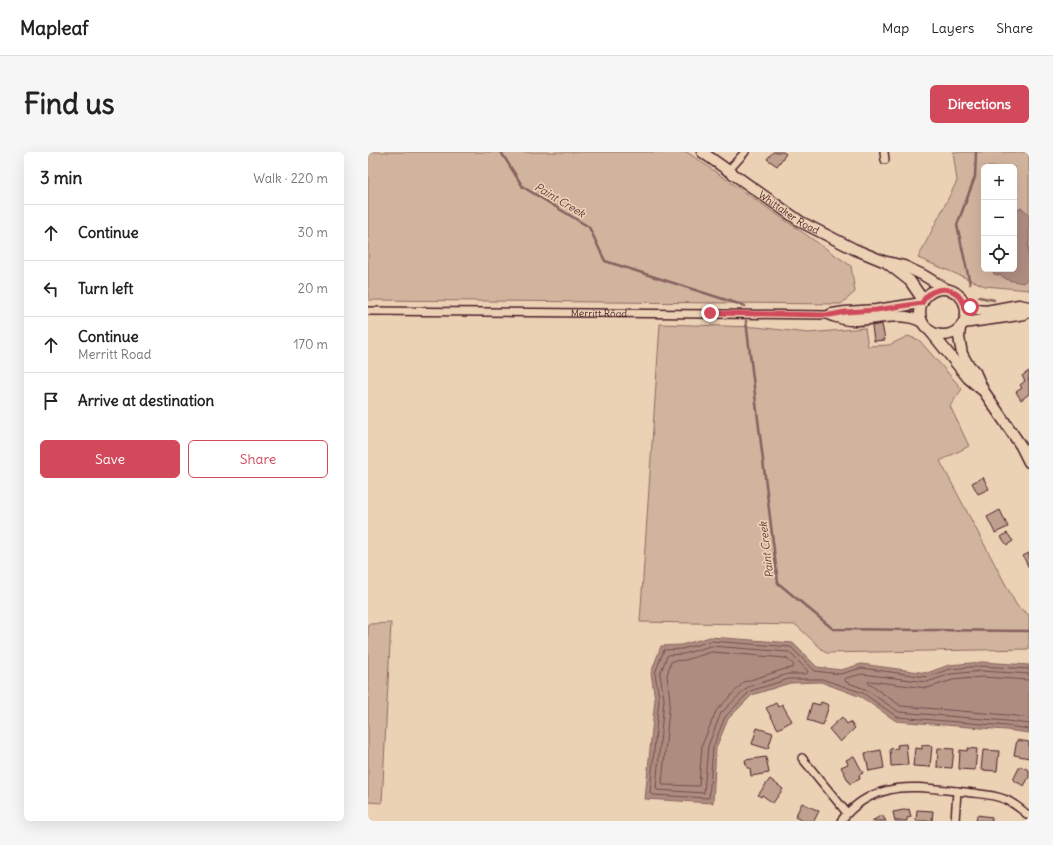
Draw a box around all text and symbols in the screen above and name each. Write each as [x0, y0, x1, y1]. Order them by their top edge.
text: Mapleaf [20, 16, 89, 40]
text: Map [882, 19, 909, 37]
text: Layers [931, 19, 974, 37]
text: Share [996, 19, 1033, 37]
button: Directions [930, 85, 1029, 123]
text: Find us [24, 86, 115, 122]
map controls [981, 164, 1017, 272]
button: + [981, 164, 1017, 200]
text: 3 min [40, 167, 82, 189]
text: Walk · 220 m [253, 170, 328, 187]
water label: Paint Creek [532, 179, 589, 221]
street label: Whittaker Road [756, 188, 822, 237]
button: − [981, 200, 1017, 236]
icon: ahead [40, 222, 62, 244]
text: Continue [78, 223, 139, 242]
text: 30 m [298, 224, 328, 241]
button: locate [981, 236, 1017, 272]
icon: left [40, 278, 62, 300]
text: Turn left [78, 279, 133, 298]
text: 20 m [298, 280, 328, 297]
route start [961, 298, 979, 316]
route end [701, 304, 719, 322]
street label: Merritt Road [571, 306, 627, 320]
text: Continue [78, 327, 139, 346]
icon: ahead [40, 334, 62, 356]
text: 170 m [293, 336, 328, 353]
text: Merritt Road [78, 346, 151, 363]
icon: arrive [40, 390, 62, 412]
text: Arrive at destination [78, 391, 214, 410]
button: Save [40, 440, 180, 478]
button: Share [188, 440, 328, 478]
water label: Paint Creek [755, 520, 776, 579]

